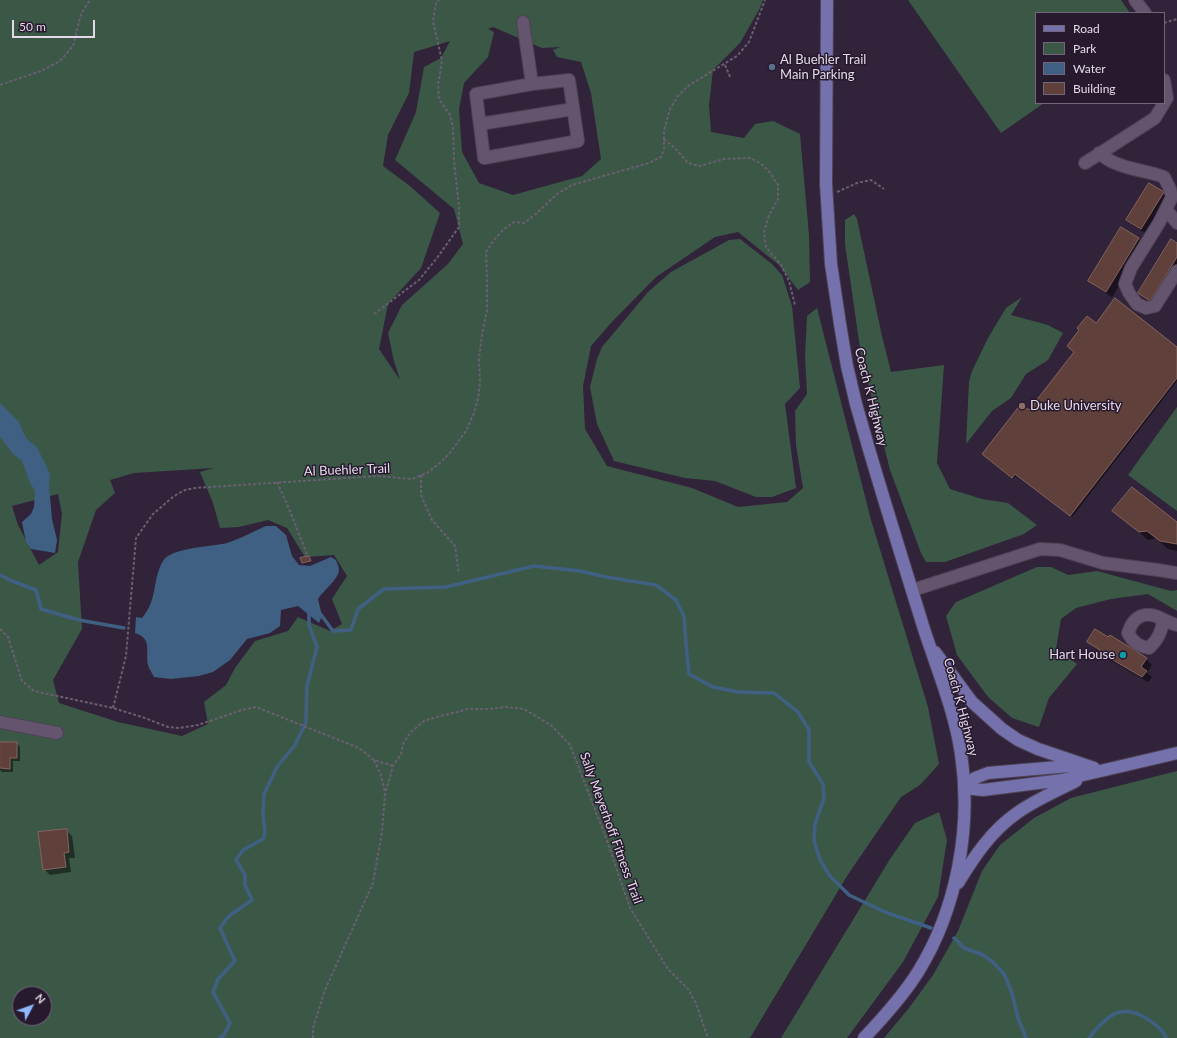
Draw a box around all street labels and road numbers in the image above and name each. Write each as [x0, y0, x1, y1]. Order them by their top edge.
street label: Coach K Highway [851, 346, 891, 448]
street label: Al Buehler Trail [304, 461, 390, 479]
street label: Coach K Highway [940, 656, 982, 758]
street label: Sally Meyerhoff Fitness Trail [576, 750, 646, 906]

